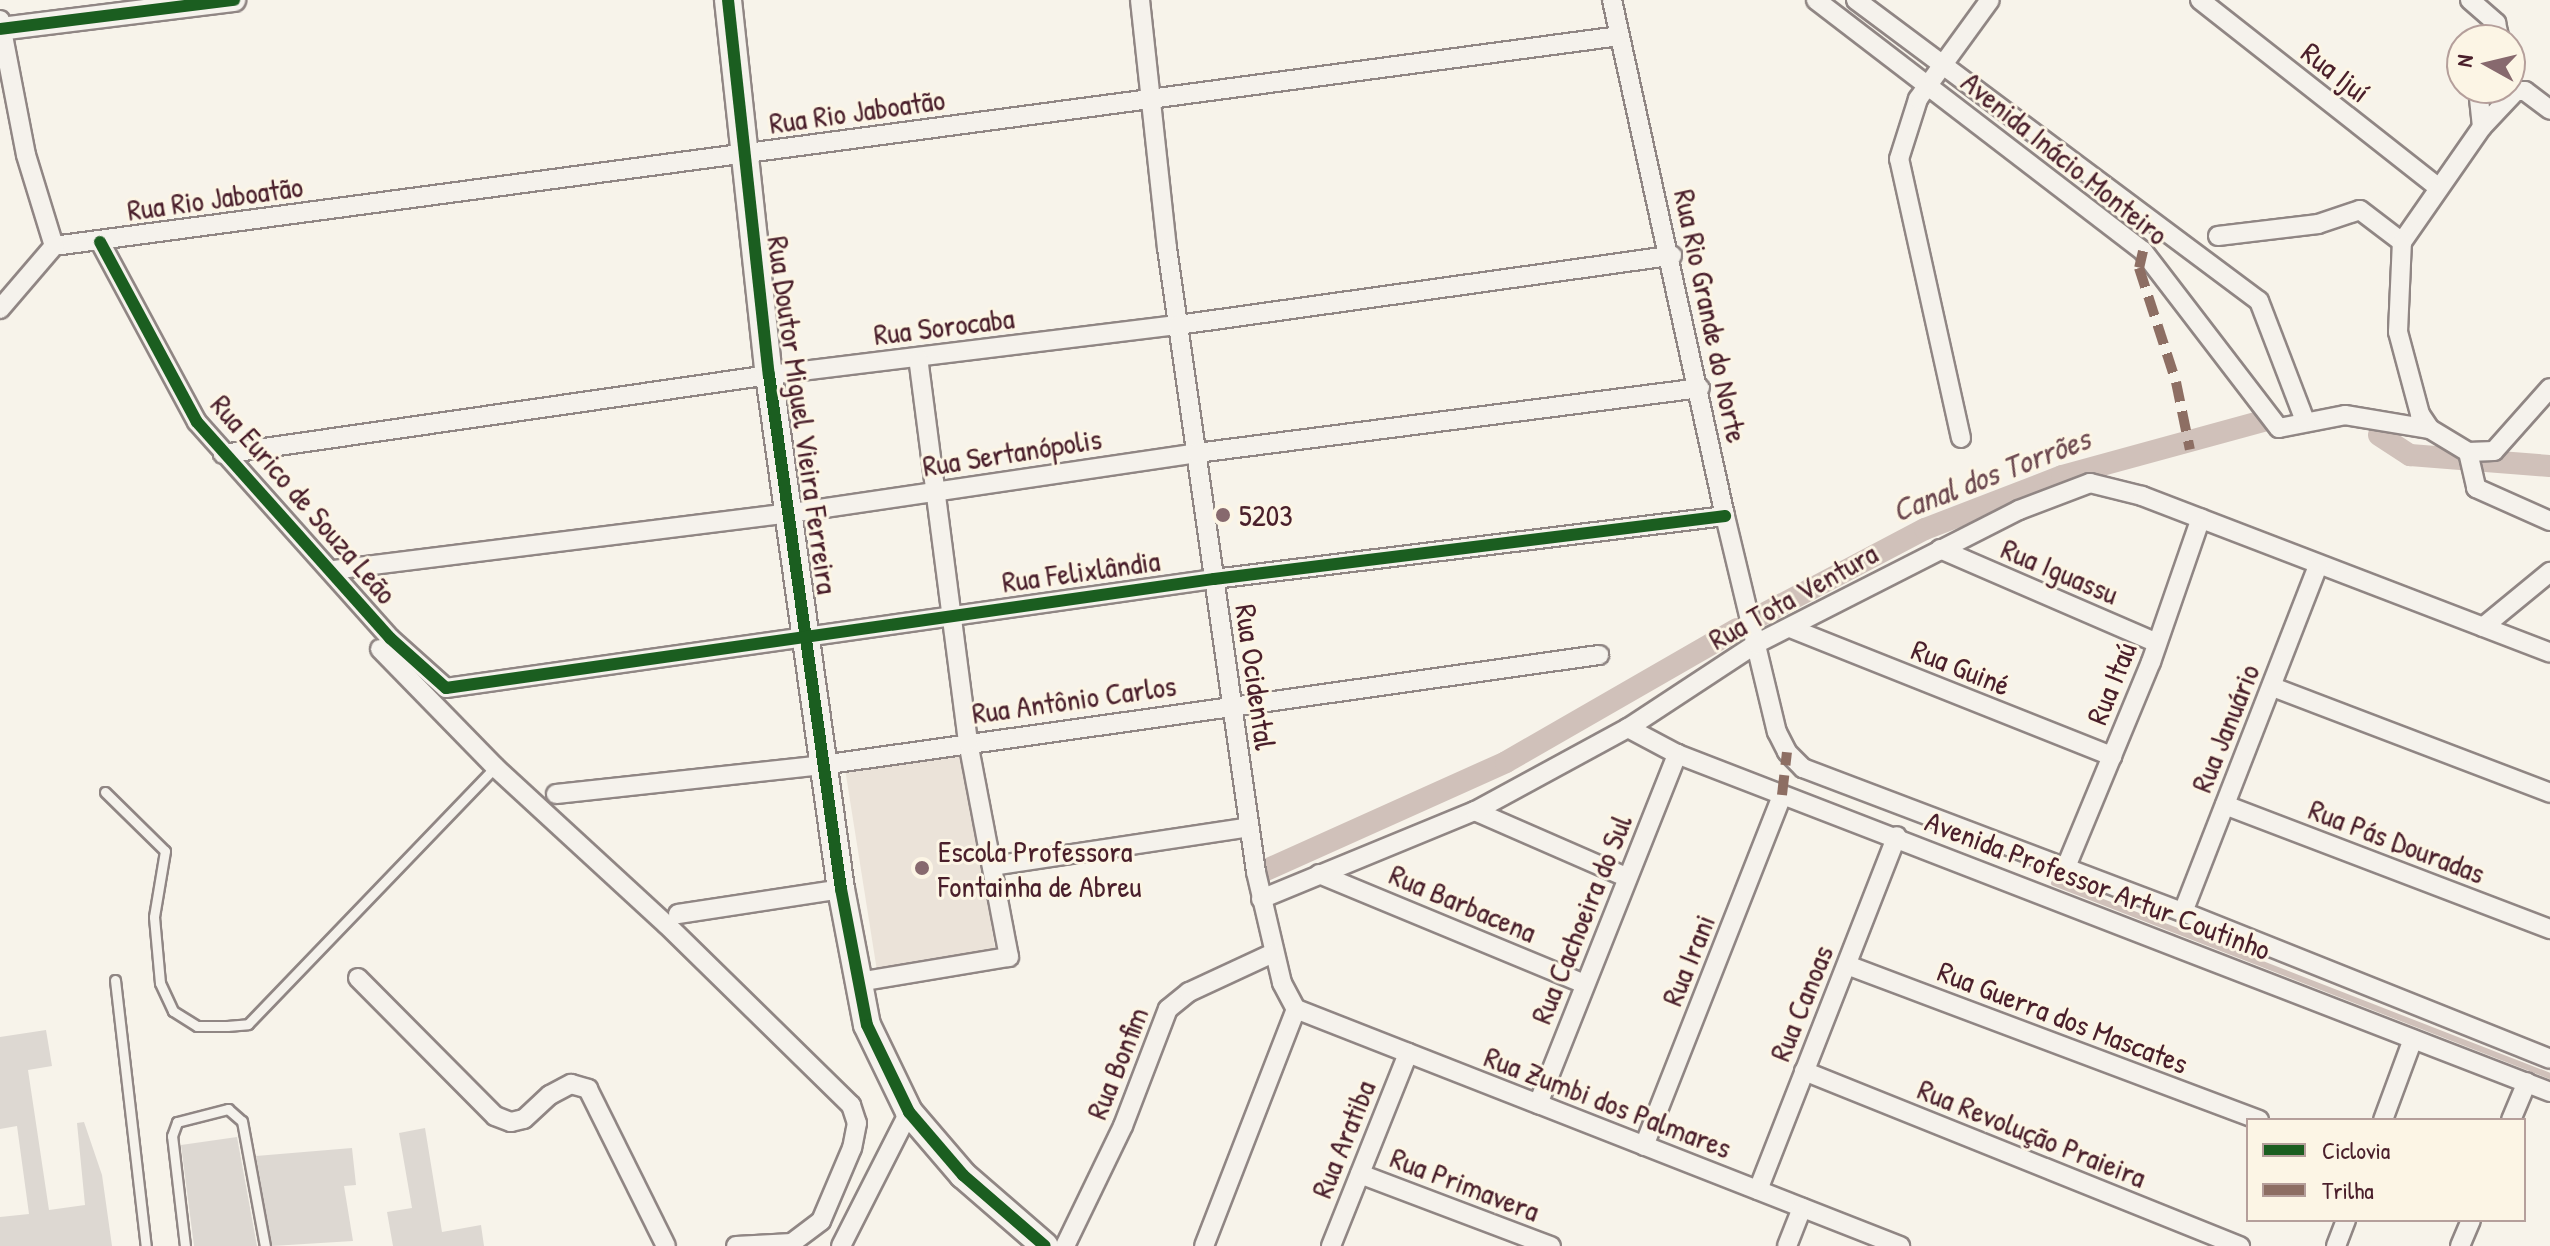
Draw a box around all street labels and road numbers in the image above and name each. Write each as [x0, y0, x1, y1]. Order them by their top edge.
street label: Rua Ijuí [2295, 34, 2377, 110]
street label: Avenida Inácio Monteiro [1955, 64, 2175, 252]
street label: Rua Rio Jaboatão [767, 81, 947, 141]
street label: Rua Rio Jaboatão [125, 168, 305, 228]
street label: Rua Rio Grande do Norte [1667, 186, 1755, 446]
street label: Rua Doutor Miguel Vieira Ferreira [760, 234, 846, 596]
street label: Rua Sorocaba [872, 300, 1016, 352]
street label: Rua Eurico de Souza Leão [203, 387, 405, 611]
street label: Rua Sertanópolis [920, 420, 1104, 484]
street label: Rua Iguassu [1996, 530, 2124, 612]
street label: Rua Tota Ventura [1702, 535, 1884, 657]
street label: Rua Felixlândia [1000, 542, 1162, 600]
street label: Rua Ocidental [1228, 602, 1284, 752]
street label: Rua Guiné [1907, 631, 2015, 703]
street label: Rua Itaú [2078, 637, 2144, 729]
street label: Rua Januário [2183, 659, 2267, 797]
street label: Rua Antônio Carlos [970, 667, 1178, 731]
street label: Rua Pás Douradas [2304, 791, 2490, 891]
street label: Avenida Professor Artur Coutinho [1921, 803, 2275, 967]
street label: Rua Cachoeira do Sul [1523, 809, 1639, 1029]
street label: Rua Barbacena [1384, 856, 1542, 950]
street label: Rua Irani [1654, 909, 1722, 1011]
street label: Rua Canoas [1762, 940, 1840, 1066]
street label: Rua Guerra dos Mascates [1933, 953, 2193, 1081]
street label: Rua Bonfim [1078, 1002, 1156, 1124]
street label: Rua Zumbi dos Palmares [1479, 1038, 1737, 1166]
street label: Rua Revolução Praieira [1913, 1071, 2151, 1195]
street label: Rua Aratiba [1303, 1075, 1383, 1203]
street label: Rua Primavera [1386, 1139, 1544, 1229]

